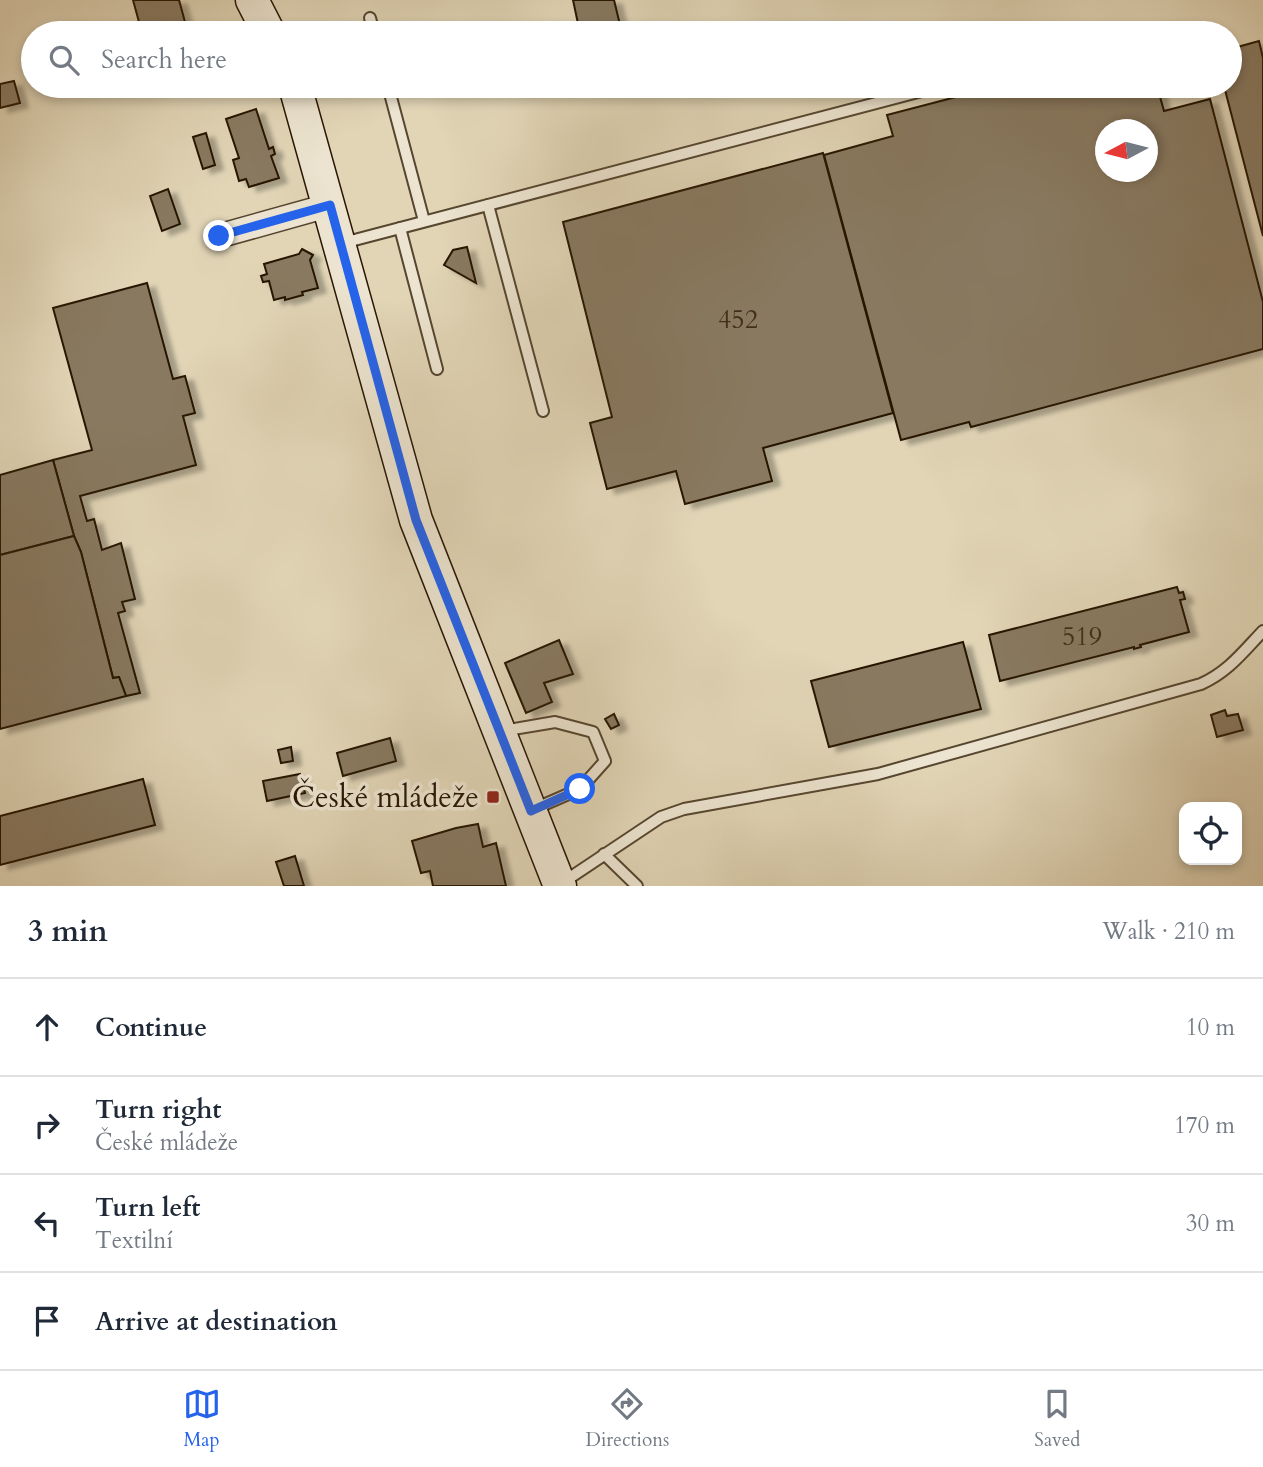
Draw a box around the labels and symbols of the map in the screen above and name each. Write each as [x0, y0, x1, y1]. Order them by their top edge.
north arrow [1095, 119, 1158, 182]
route end [203, 220, 234, 251]
house number: 452 [718, 302, 758, 337]
house number: 519 [1062, 619, 1102, 654]
route start [564, 773, 595, 804]
place label: České mládeže [292, 777, 479, 818]
marker: České mládeže [485, 789, 501, 805]

